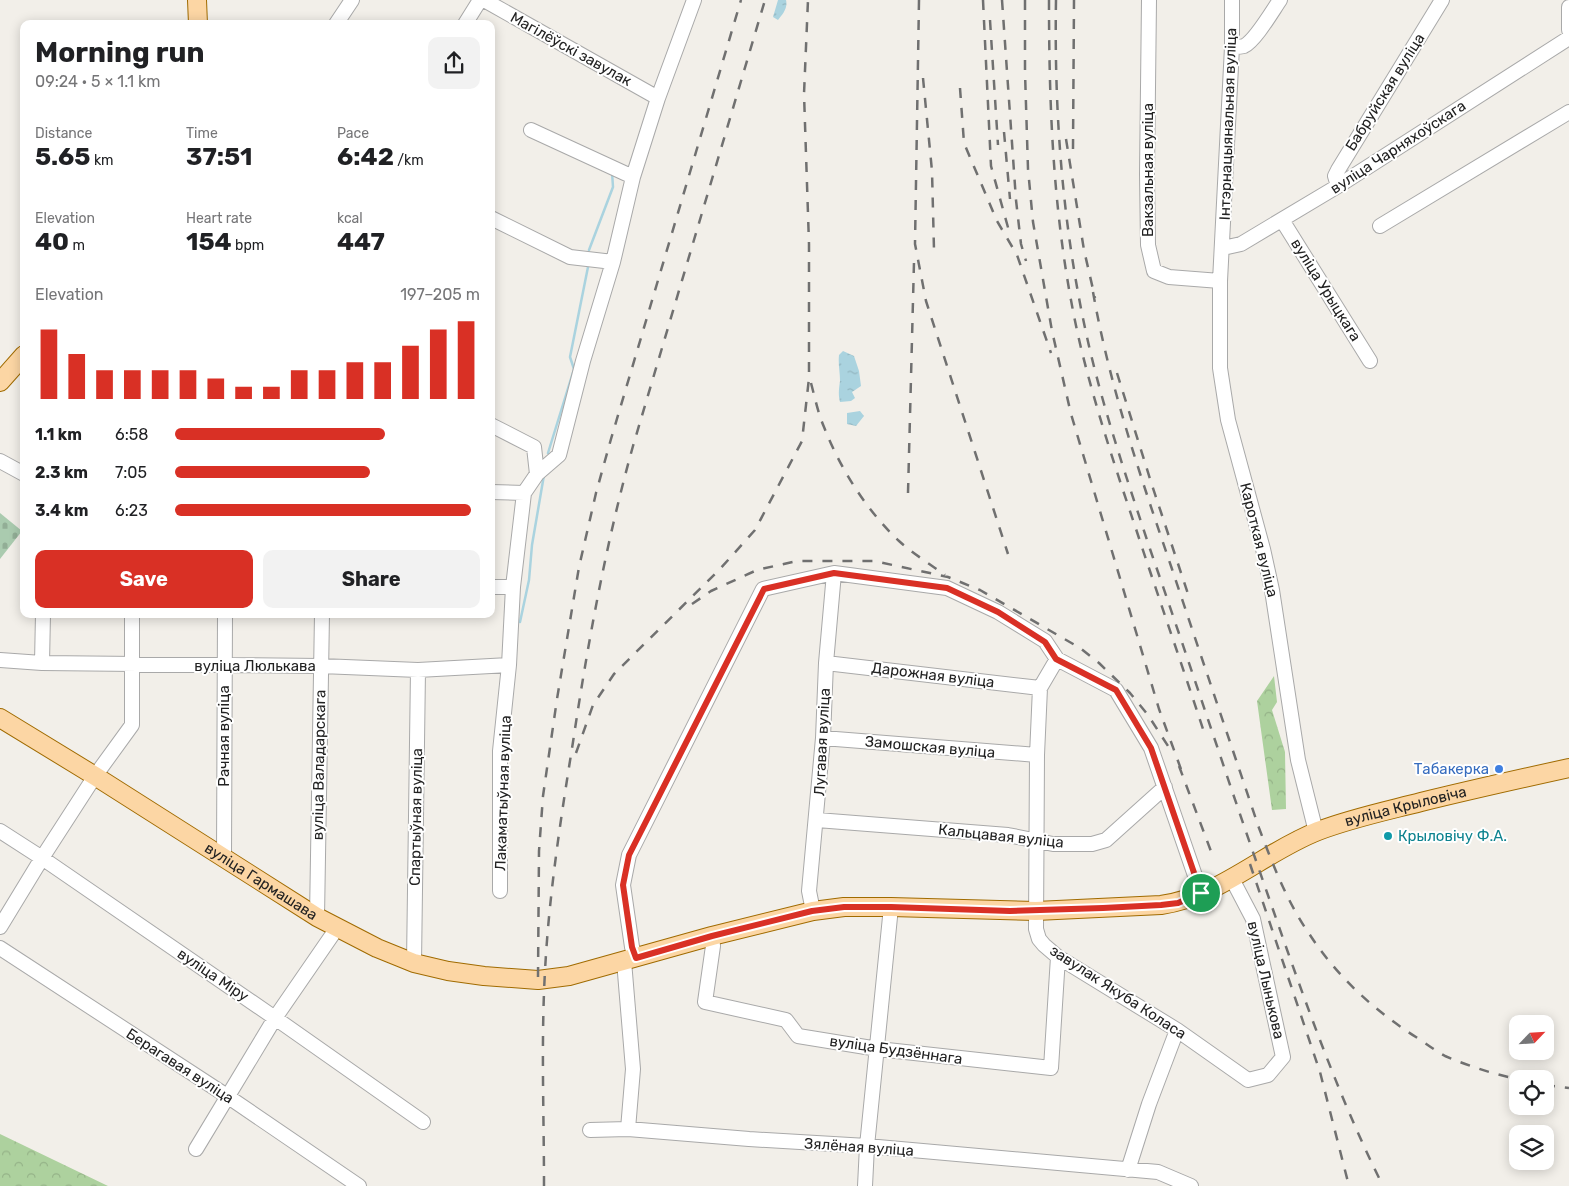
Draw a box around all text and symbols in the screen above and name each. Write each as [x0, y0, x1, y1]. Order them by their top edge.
street label: Магілёўскі завулак [507, 8, 635, 90]
street label: Інтэрнацыянальная вуліца [1216, 27, 1240, 221]
street label: Бабруйская вуліца [1342, 30, 1428, 154]
text: Morning run [35, 36, 204, 69]
button: share [428, 37, 480, 89]
text: 09:24 · 5 × 1.1 km [35, 72, 160, 91]
street label: вуліца Чарняхоўскага [1327, 96, 1469, 198]
street label: Вакзальная вуліца [1139, 103, 1157, 237]
text: Distance [35, 125, 92, 142]
text: Time [186, 125, 218, 142]
text: Pace [337, 125, 369, 142]
text: 5.65 [35, 142, 90, 171]
text: 37:51 [186, 142, 253, 171]
text: 6:42 [337, 142, 394, 171]
text: km [90, 152, 114, 169]
text: /km [394, 152, 424, 169]
text: Elevation [35, 210, 95, 227]
text: Heart rate [186, 210, 252, 227]
text: kcal [337, 210, 363, 227]
text: 40 [35, 227, 69, 256]
text: 154 [186, 227, 232, 256]
text: 447 [337, 227, 385, 256]
street label: вуліца Урыцкага [1287, 235, 1365, 345]
text: m [69, 237, 85, 254]
text: bpm [232, 237, 264, 254]
text: Elevation [35, 285, 104, 304]
text: 197–205 m [400, 285, 480, 304]
text: 1.1 km [35, 425, 82, 444]
text: 6:58 [115, 425, 148, 444]
text: 2.3 km [35, 463, 88, 482]
text: 7:05 [115, 463, 147, 482]
street label: Кароткая вуліца [1236, 481, 1282, 599]
text: 3.4 km [35, 501, 88, 520]
text: 6:23 [115, 501, 148, 520]
button: Save [35, 550, 253, 608]
button: Share [263, 550, 480, 608]
street label: вуліца Люлькава [194, 657, 316, 675]
street label: Дарожная вуліца [870, 659, 996, 691]
street label: Рачная вуліца [215, 685, 233, 787]
street label: Лугавая вуліца [810, 688, 834, 796]
street label: вуліца Валадарскага [309, 690, 329, 840]
street label: Лакаматыўная вуліца [491, 715, 515, 871]
street label: Замошская вуліца [864, 732, 996, 762]
street label: Спартыўная вуліца [406, 748, 426, 886]
place label: Табакерка [1414, 760, 1489, 778]
marker: Табакерка [1493, 763, 1505, 775]
street label: вуліца Крыловіча [1343, 782, 1468, 830]
street label: Кальцавая вуліца [937, 820, 1065, 852]
place label: Крыловічу Ф.А. [1398, 827, 1507, 845]
marker: Крыловічу Ф.А. [1382, 830, 1394, 842]
street label: вуліца Гармашава [201, 839, 321, 924]
pin [1180, 872, 1222, 914]
icon: arrive [1187, 879, 1215, 907]
street label: вуліца Лынькова [1244, 919, 1288, 1041]
street label: завулак Якуба Коласа [1046, 941, 1190, 1043]
street label: вуліца Міру [174, 945, 252, 1005]
north arrow [1509, 1015, 1554, 1060]
map controls [1509, 1015, 1554, 1170]
street label: Берагавая вуліца [123, 1025, 237, 1107]
street label: вуліца Будзённага [828, 1032, 964, 1068]
button: locate [1509, 1070, 1554, 1115]
button: layers [1509, 1125, 1554, 1170]
street label: Зялёная вуліца [804, 1134, 914, 1160]

